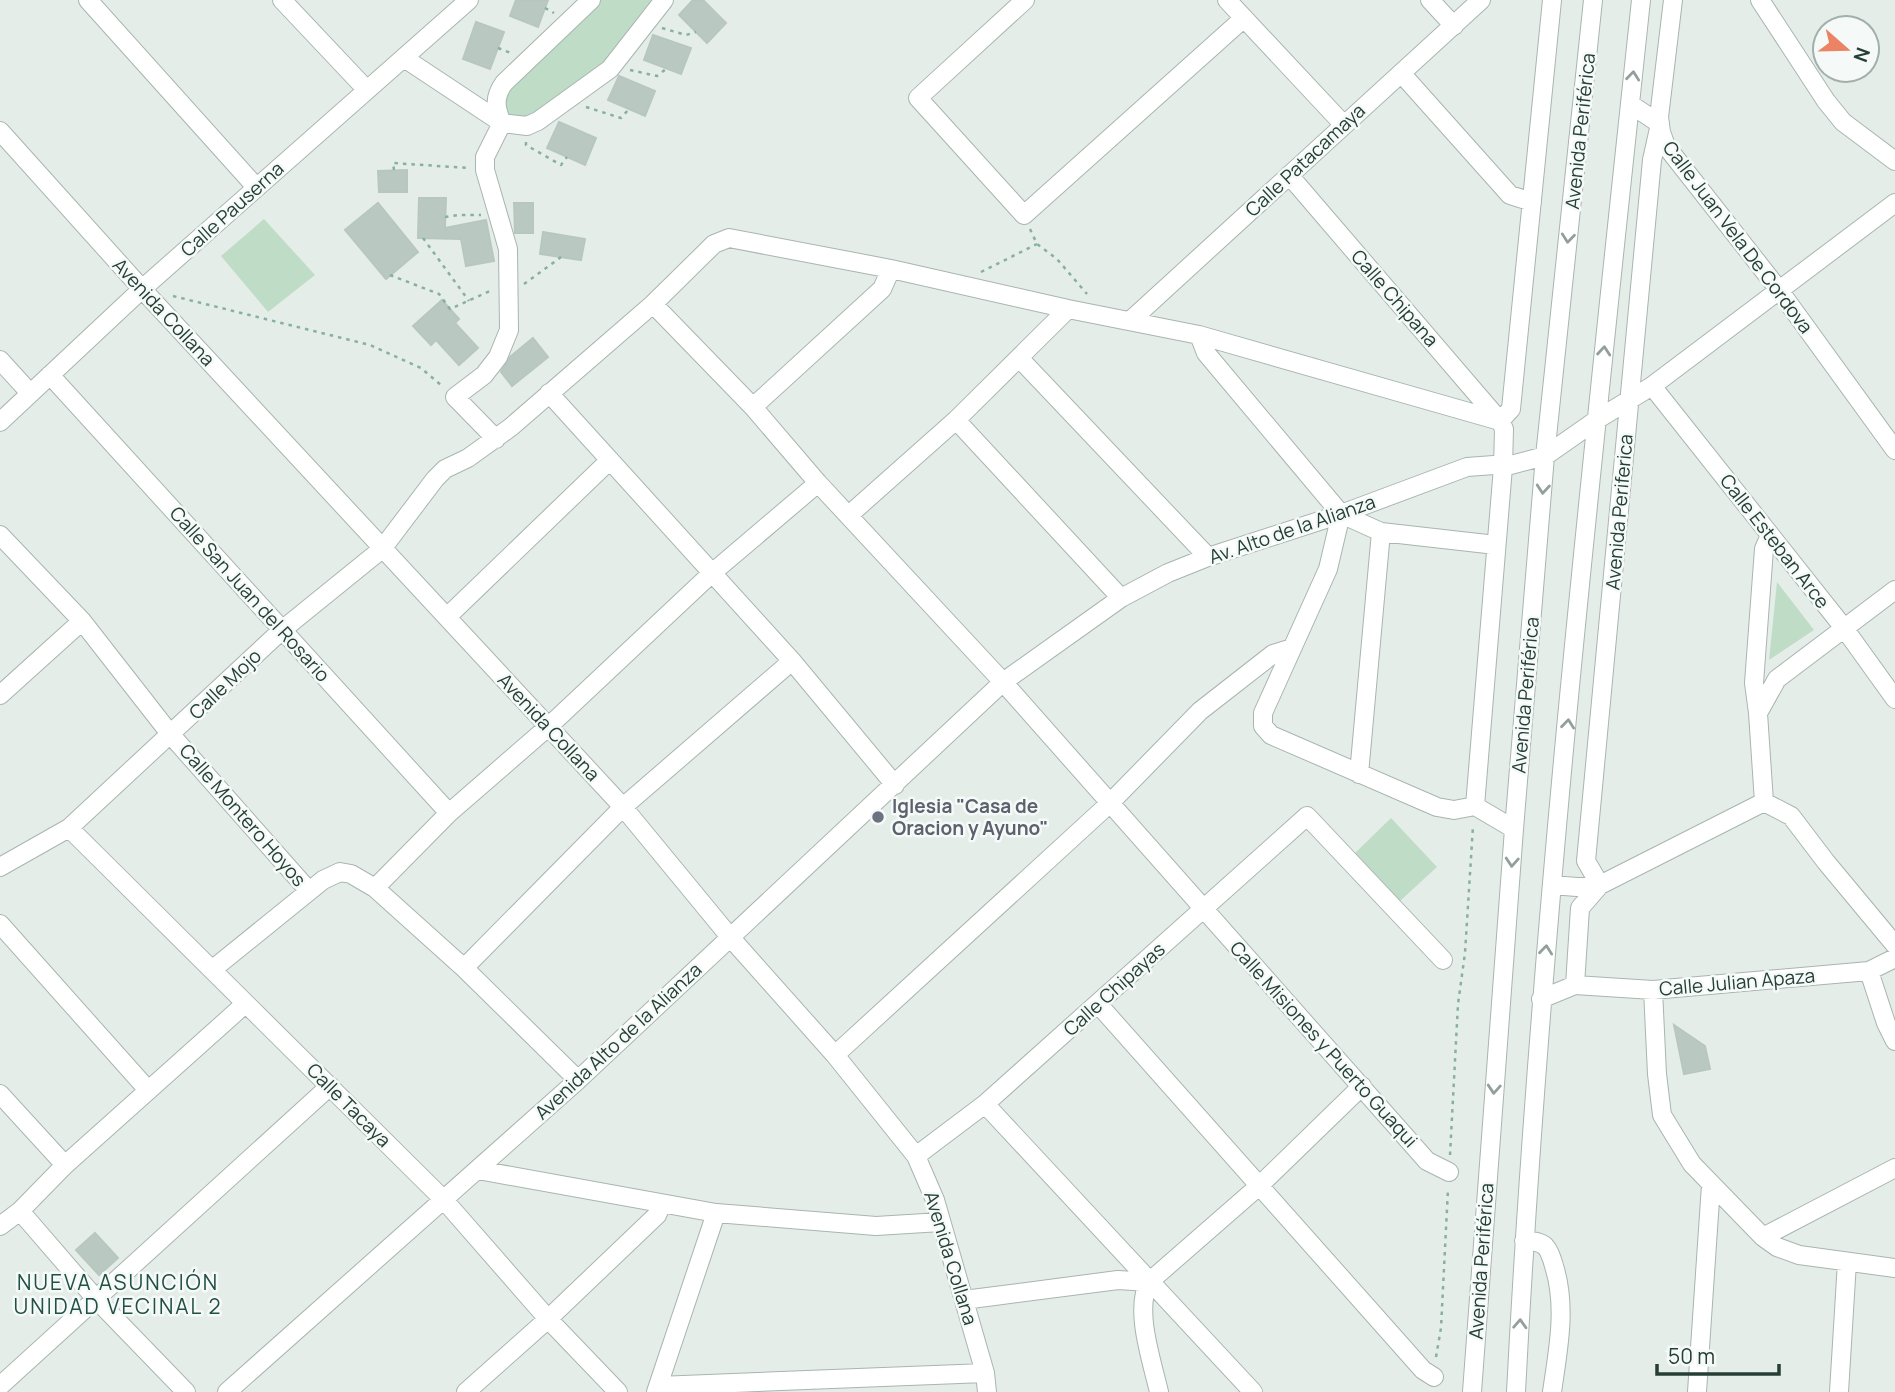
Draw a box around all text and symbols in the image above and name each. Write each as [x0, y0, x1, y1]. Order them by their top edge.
north arrow [1811, 14, 1881, 84]
text: N [1847, 44, 1877, 66]
street label: Avenida Periférica [1559, 52, 1601, 210]
one-way arrow [1625, 70, 1640, 81]
street label: Calle Patacamaya [1239, 98, 1371, 222]
street label: Calle Juan Vela De Cordova [1657, 135, 1819, 339]
street label: Calle Pauserna [175, 156, 289, 262]
one-way arrow [1561, 233, 1576, 244]
street label: Calle Chipana [1346, 244, 1444, 352]
street label: Avenida Collana [107, 252, 221, 372]
one-way arrow [1596, 345, 1611, 356]
street label: Avenida Periferica [1599, 433, 1639, 591]
street label: Calle Esteban Arce [1714, 468, 1836, 614]
one-way arrow [1535, 483, 1550, 495]
street label: Av. Alto de la Alianza [1205, 488, 1379, 570]
street label: Calle San Juan del Rosario [164, 501, 336, 687]
street label: Avenida Periférica [1505, 616, 1545, 774]
street label: Calle Mojo [183, 643, 267, 725]
street label: Avenida Collana [492, 667, 606, 787]
one-way arrow [1560, 718, 1575, 729]
street label: Calle Montero Hoyos [174, 738, 312, 892]
place label: Iglesia "Casa de Oracion y Ayuno" [892, 793, 1048, 841]
marker: Iglesia "Casa de Oracion y Ayuno" [870, 809, 886, 825]
one-way arrow [1504, 857, 1519, 868]
street label: Calle Misiones y Puerto Guaqui [1224, 935, 1424, 1153]
street label: Calle Chipayas [1057, 936, 1171, 1042]
one-way arrow [1538, 944, 1553, 955]
street label: Avenida Alto de la Alianza [529, 957, 707, 1125]
street label: Calle Julian Apaza [1658, 962, 1816, 1002]
street label: Calle Tacaya [301, 1057, 397, 1153]
one-way arrow [1487, 1084, 1502, 1095]
street label: Avenida Periférica [1463, 1182, 1499, 1340]
street label: Avenida Collana [918, 1188, 984, 1328]
district label: NUEVA ASUNCIÓN UNIDAD VECINAL 2 [14, 1268, 222, 1320]
one-way arrow [1512, 1318, 1527, 1329]
scale bar [1657, 1332, 1780, 1376]
text: 50 m [1668, 1342, 1715, 1370]

